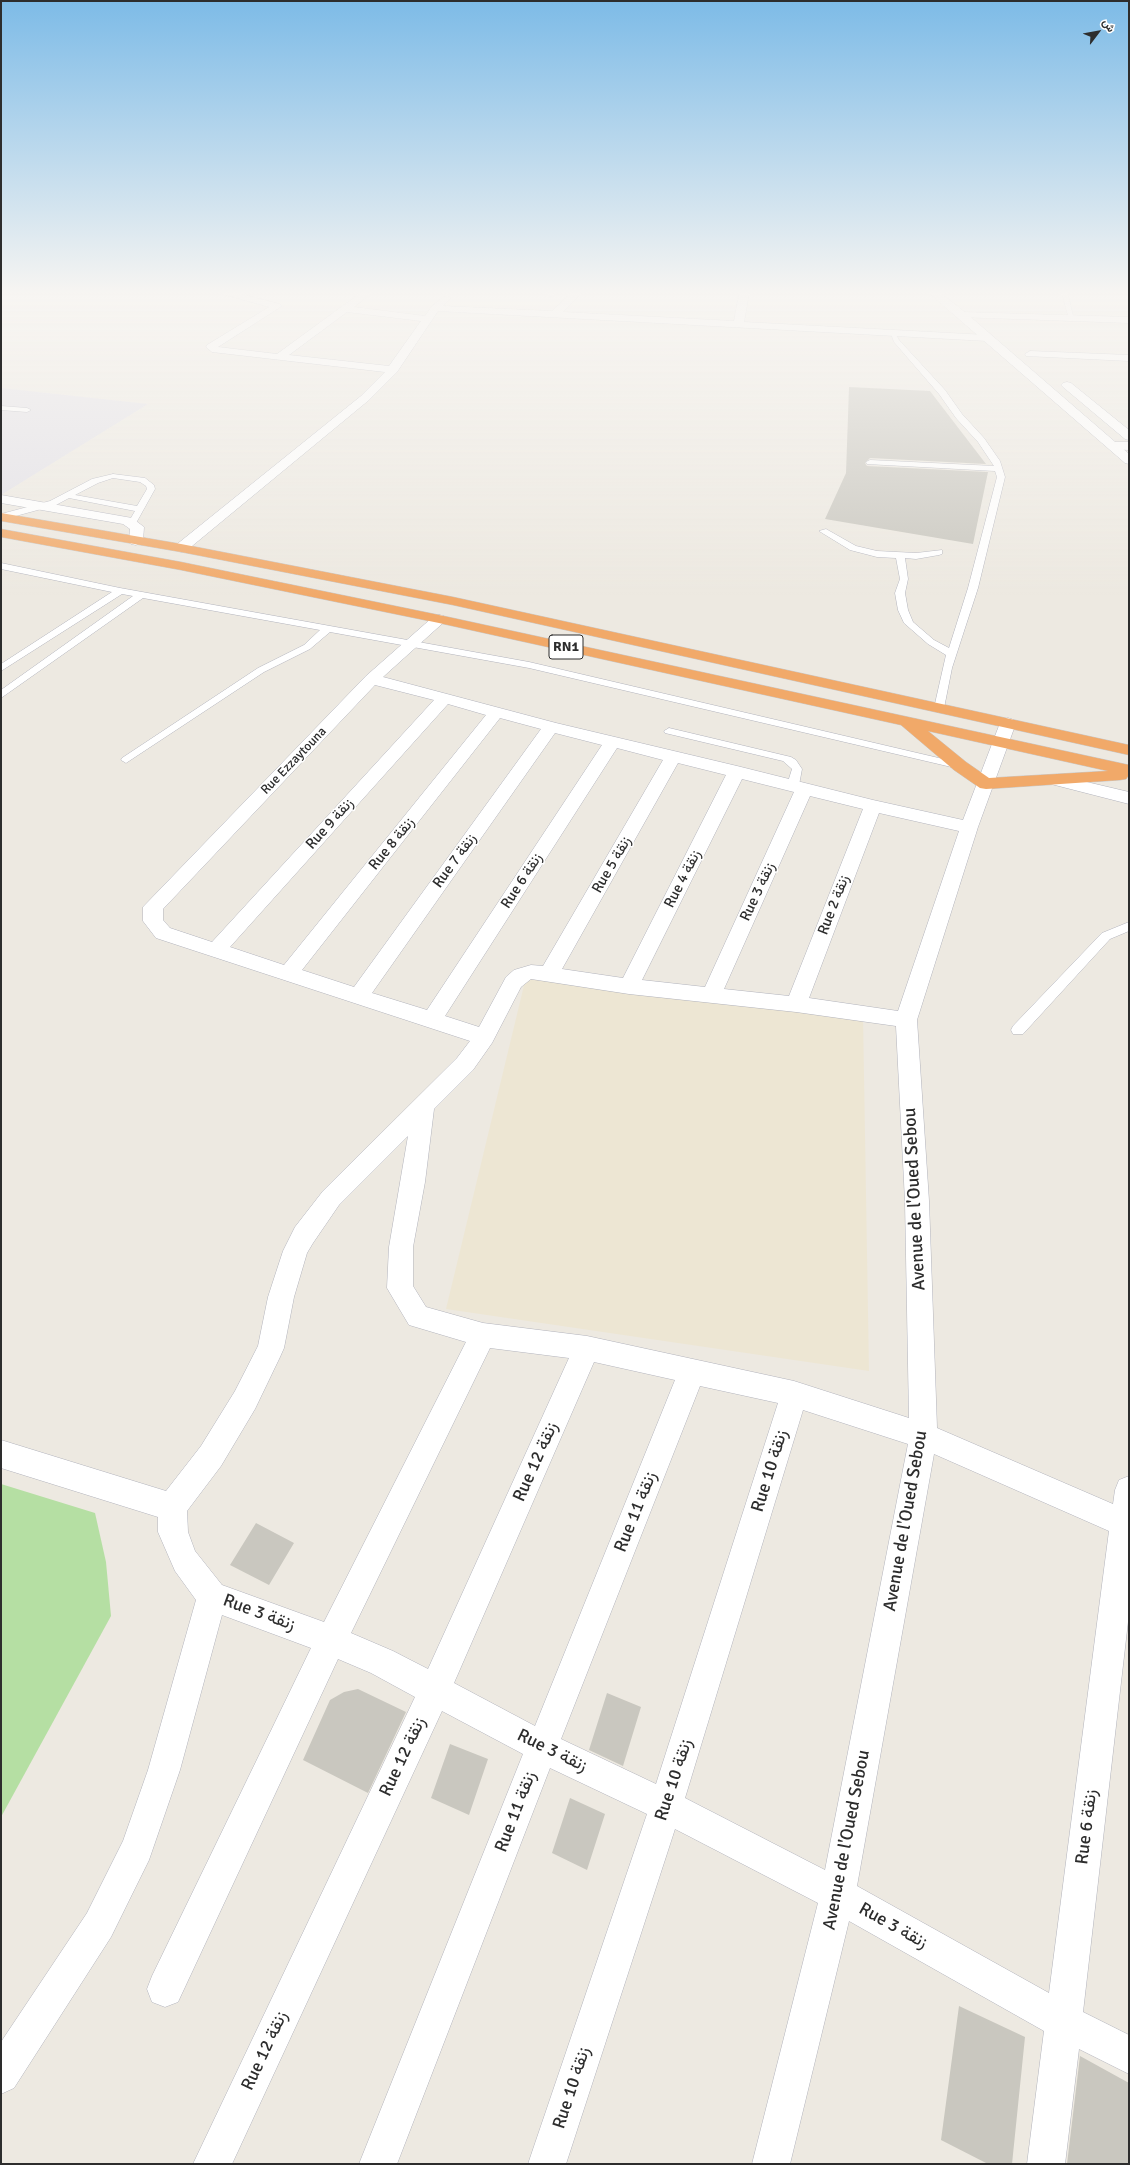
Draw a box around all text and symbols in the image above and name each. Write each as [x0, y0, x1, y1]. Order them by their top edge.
north arrow [1078, 12, 1118, 52]
text: ش [1100, 16, 1118, 34]
road number: RN1 [549, 635, 583, 659]
street label: Rue Ezzaytouna [258, 724, 330, 798]
street label: Rue 9 زنقة [302, 795, 358, 853]
street label: Rue 8 زنقة [365, 814, 419, 874]
street label: Rue 7 زنقة [429, 830, 481, 892]
street label: Rue 5 زنقة [589, 833, 635, 897]
street label: Rue 4 زنقة [661, 847, 705, 911]
street label: Rue 6 زنقة [497, 850, 547, 912]
street label: Rue 3 زنقة [737, 860, 779, 924]
street label: Rue 2 زنقة [814, 873, 854, 937]
street label: Avenue de l'Oued Sebou [899, 1107, 931, 1291]
street label: Rue 12 زنقة [509, 1419, 563, 1505]
street label: Rue 10 زنقة [747, 1427, 793, 1515]
street label: Avenue de l'Oued Sebou [879, 1429, 933, 1613]
street label: Rue 11 زنقة [610, 1469, 662, 1555]
street label: Rue 3 زنقة [220, 1590, 298, 1636]
street label: Rue 12 زنقة [375, 1714, 431, 1800]
street label: Rue 3 زنقة [513, 1725, 591, 1777]
street label: Rue 10 زنقة [651, 1736, 697, 1824]
street label: Avenue de l'Oued Sebou [819, 1748, 875, 1932]
street label: Rue 11 زنقة [491, 1768, 541, 1856]
street label: Rue 6 زنقة [1072, 1788, 1102, 1866]
street label: Rue 3 زنقة [855, 1898, 931, 1954]
street label: Rue 12 زنقة [237, 2008, 293, 2094]
street label: Rue 10 زنقة [549, 2044, 595, 2132]

